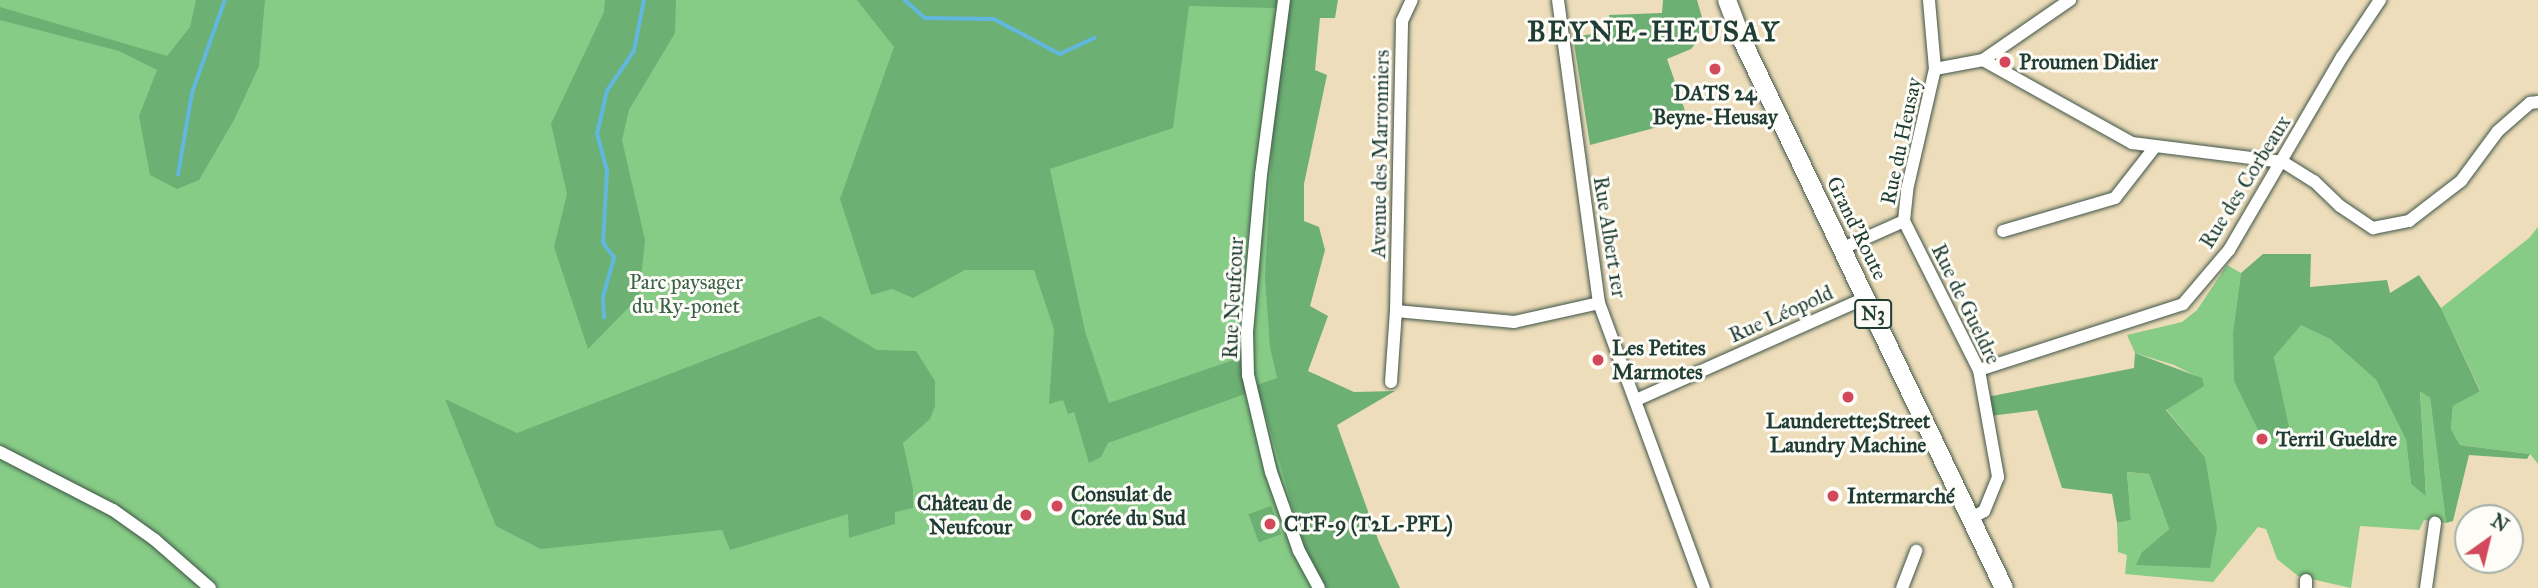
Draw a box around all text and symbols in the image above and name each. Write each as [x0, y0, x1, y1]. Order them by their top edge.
district label: BEYNE-HEUSAY [1529, 15, 1779, 49]
street label: Avenue des Marronniers [1366, 49, 1394, 259]
place label: Proumen Didier [2019, 49, 2158, 75]
marker: Proumen Didier [1997, 54, 2013, 70]
marker: DATS 24 Beyne-Heusay [1707, 61, 1723, 77]
street label: Rue du Heusay [1875, 75, 1927, 207]
place label: DATS 24 Beyne-Heusay [1652, 80, 1778, 130]
street label: Rue des Corbeaux [2194, 111, 2296, 253]
street label: Grand'Route [1821, 172, 1893, 284]
street label: Rue Albert 1er [1588, 175, 1632, 299]
street label: Rue Neufcour [1217, 236, 1249, 360]
street label: Rue de Gueldre [1926, 240, 2006, 368]
park label: Parc paysager du Ry-ponet [629, 269, 743, 319]
street label: Rue Léopold [1725, 280, 1837, 348]
road number: N3 [1854, 298, 1892, 330]
place label: Les Petites Marmotes [1612, 335, 1706, 385]
marker: Les Petites Marmotes [1590, 352, 1606, 368]
marker: Launderette;Street Laundry Machine [1840, 389, 1856, 405]
place label: Launderette;Street Laundry Machine [1766, 408, 1930, 458]
place label: Terril Gueldre [2276, 426, 2397, 452]
marker: Terril Gueldre [2254, 431, 2270, 447]
place label: Consulat de Corée du Sud [1071, 481, 1186, 531]
place label: Intermarché [1847, 483, 1955, 509]
marker: Intermarché [1825, 488, 1841, 504]
place label: Château de Neufcour [917, 490, 1012, 540]
marker: Consulat de Corée du Sud [1049, 498, 1065, 514]
north arrow [2454, 504, 2524, 574]
marker: Château de Neufcour [1018, 507, 1034, 523]
text: N [2487, 509, 2513, 537]
place label: CTF-9 (T2L-PFL) [1284, 511, 1453, 537]
marker: CTF-9 (T2L-PFL) [1262, 516, 1278, 532]

